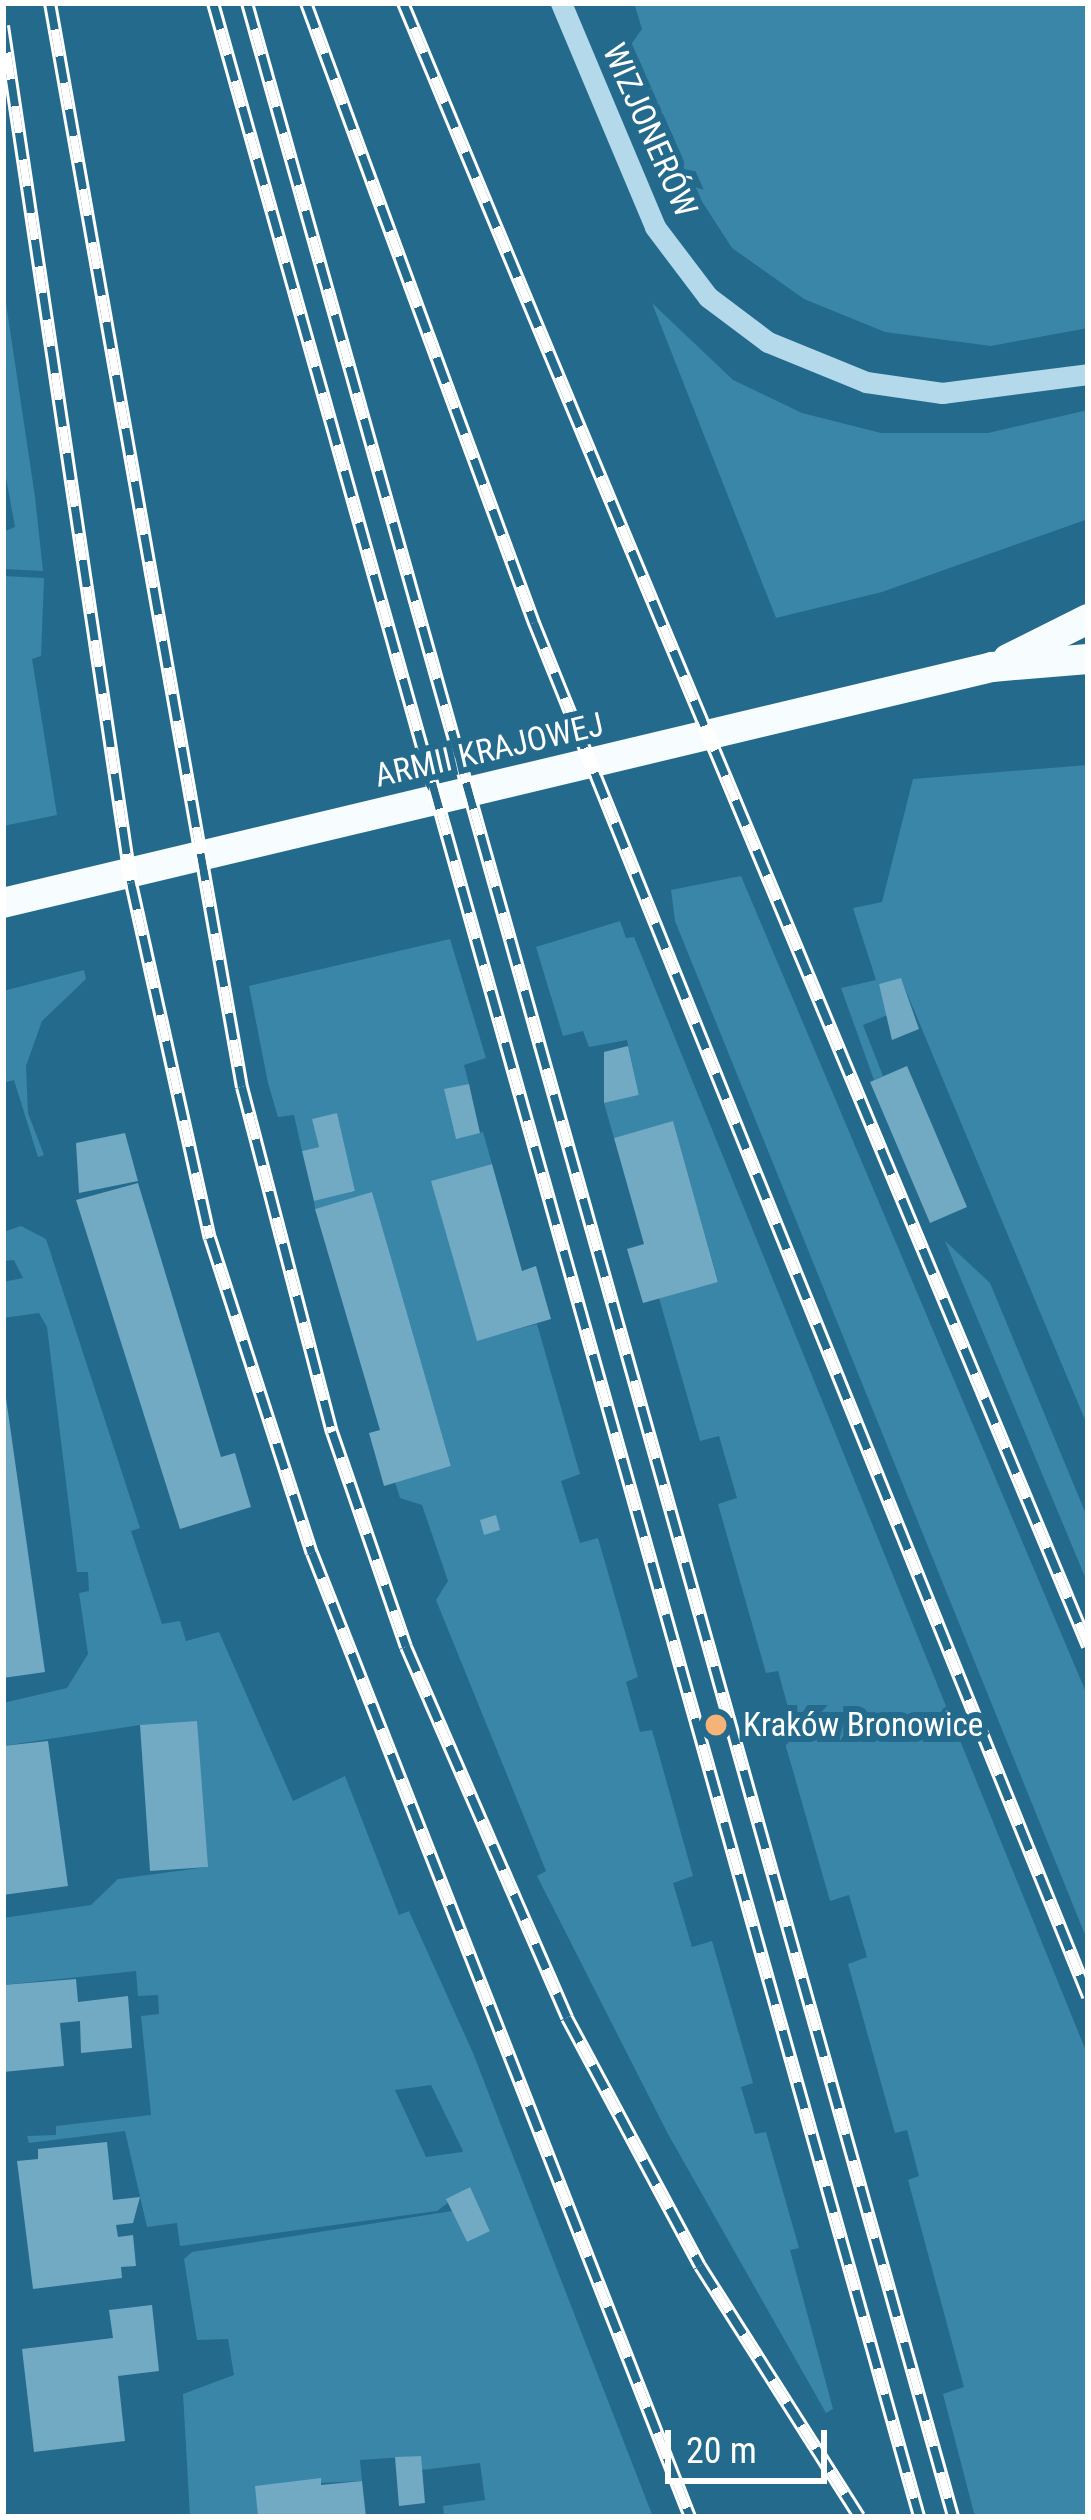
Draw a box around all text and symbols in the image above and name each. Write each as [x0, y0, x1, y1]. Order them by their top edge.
street label: WIZJONERÓW [594, 37, 706, 223]
street label: ARMII KRAJOWEJ [371, 704, 607, 796]
place label: Kraków Bronowice [743, 1705, 983, 1745]
marker: Kraków Bronowice [700, 1709, 732, 1741]
scale bar [671, 2406, 833, 2480]
text: 20 m [686, 2430, 757, 2472]

